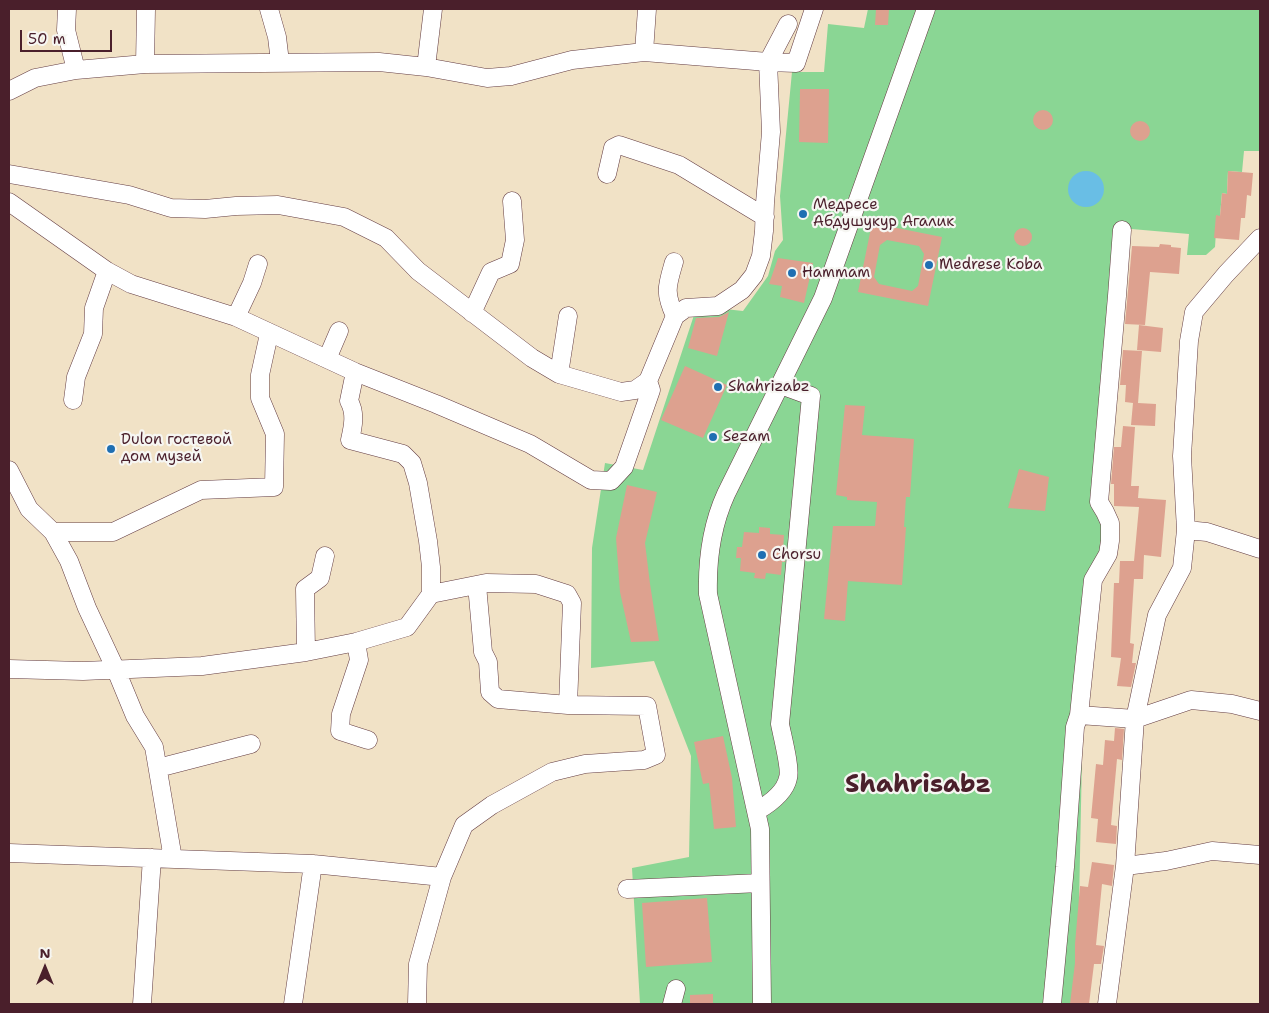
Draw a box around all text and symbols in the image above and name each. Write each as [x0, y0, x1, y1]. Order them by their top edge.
scale bar [22, 20, 115, 52]
text: 50 m [28, 29, 66, 49]
place label: Медресе Абдушукур Агалик [813, 196, 954, 231]
marker: Медресе Абдушукур Агалик [797, 208, 809, 220]
place label: Medrese Koba [939, 256, 1042, 274]
marker: Medrese Koba [923, 259, 935, 271]
place label: Hammam [802, 264, 870, 282]
marker: Hammam [786, 267, 798, 279]
place label: Shahrizabz [728, 378, 810, 396]
marker: Shahrizabz [712, 381, 724, 393]
place label: Sezam [723, 428, 770, 446]
place label: Dulon гостевой дом музей [121, 431, 232, 466]
marker: Sezam [707, 431, 719, 443]
marker: Dulon гостевой дом музей [105, 443, 117, 455]
place label: Chorsu [772, 546, 821, 564]
marker: Chorsu [756, 549, 768, 561]
district label: Shahrisabz [845, 770, 991, 800]
north arrow [20, 943, 70, 993]
text: N [39, 944, 51, 962]

